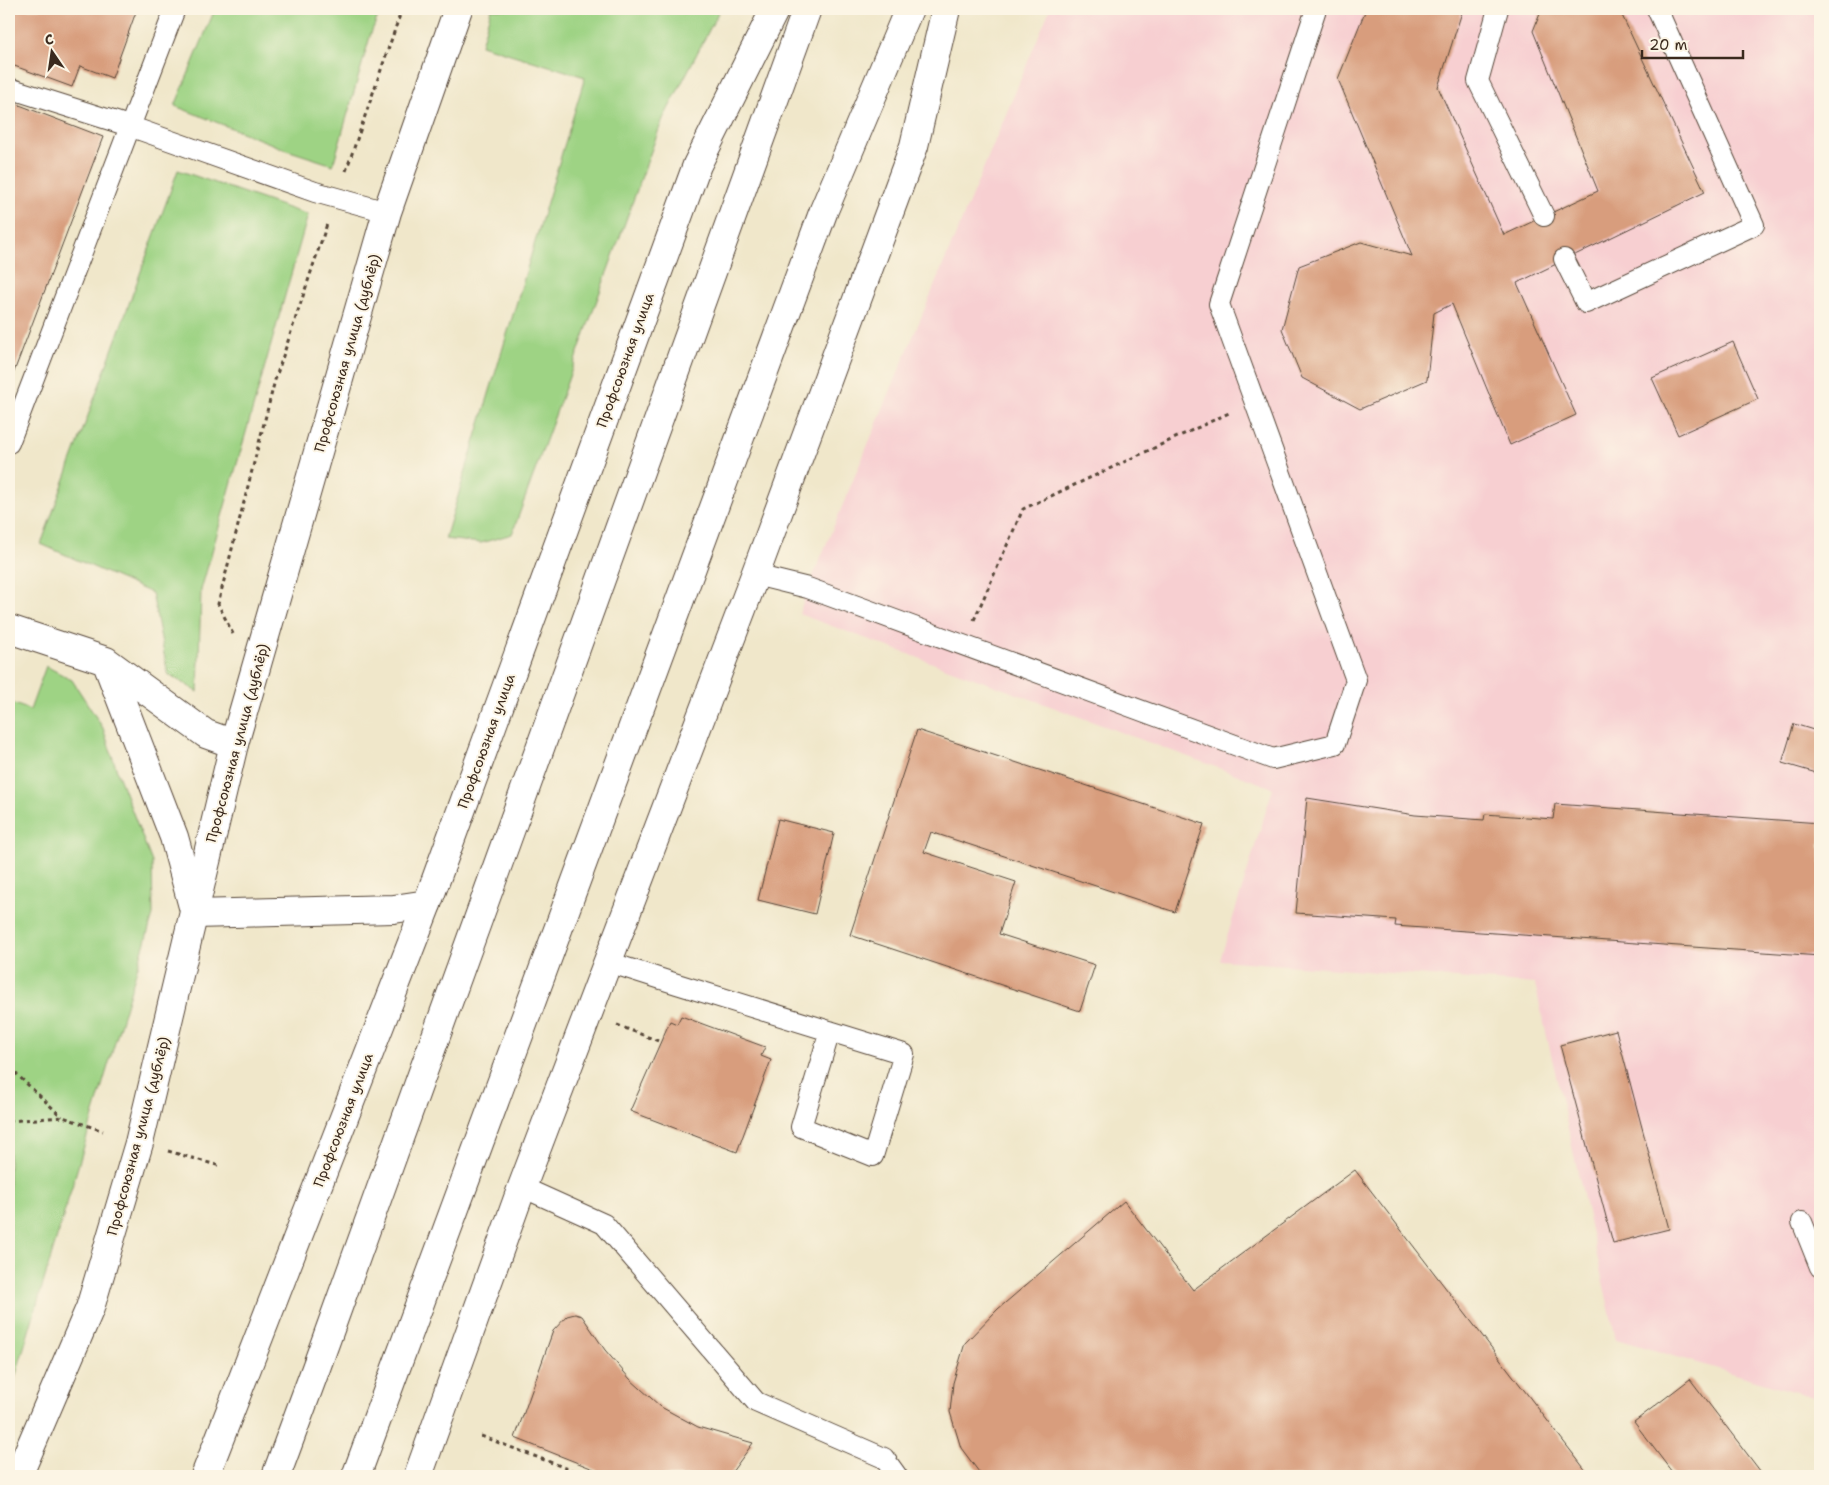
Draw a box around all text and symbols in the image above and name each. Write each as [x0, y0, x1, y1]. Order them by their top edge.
north arrow [28, 28, 78, 78]
scale bar [1642, 28, 1743, 60]
text: С [43, 30, 55, 49]
text: 20 m [1649, 35, 1688, 55]
street label: Профсоюзная улица (дублёр) [310, 252, 384, 454]
street label: Профсоюзная улица [592, 290, 658, 430]
street label: Профсоюзная улица (дублёр) [202, 642, 272, 844]
street label: Профсоюзная улица [453, 671, 519, 811]
street label: Профсоюзная улица (дублёр) [103, 1035, 173, 1237]
street label: Профсоюзная улица [309, 1050, 377, 1190]

